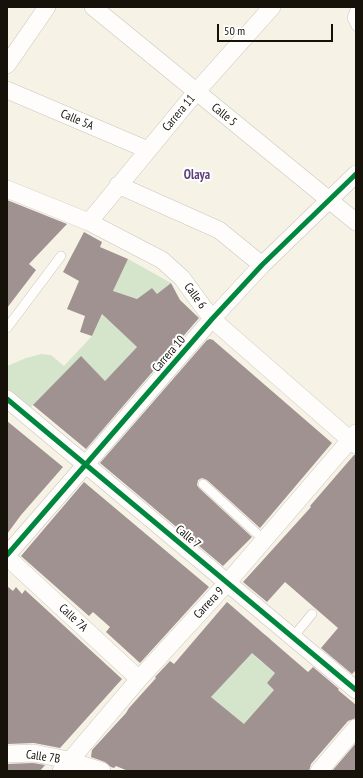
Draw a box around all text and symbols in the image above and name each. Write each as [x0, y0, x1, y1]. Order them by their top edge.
scale bar [219, 16, 335, 42]
text: 50 m [224, 23, 245, 38]
street label: Carrera 11 [160, 92, 198, 134]
street label: Calle 5 [208, 100, 240, 130]
street label: Calle 5A [58, 107, 96, 133]
district label: Olaya [184, 167, 210, 183]
street label: Calle 6 [181, 280, 209, 312]
street label: Carrera 10 [149, 333, 189, 375]
street label: Calle 7 [172, 522, 204, 552]
street label: Carrera 9 [191, 584, 227, 622]
street label: Calle 7A [56, 601, 90, 635]
street label: Calle 7B [25, 747, 61, 767]

